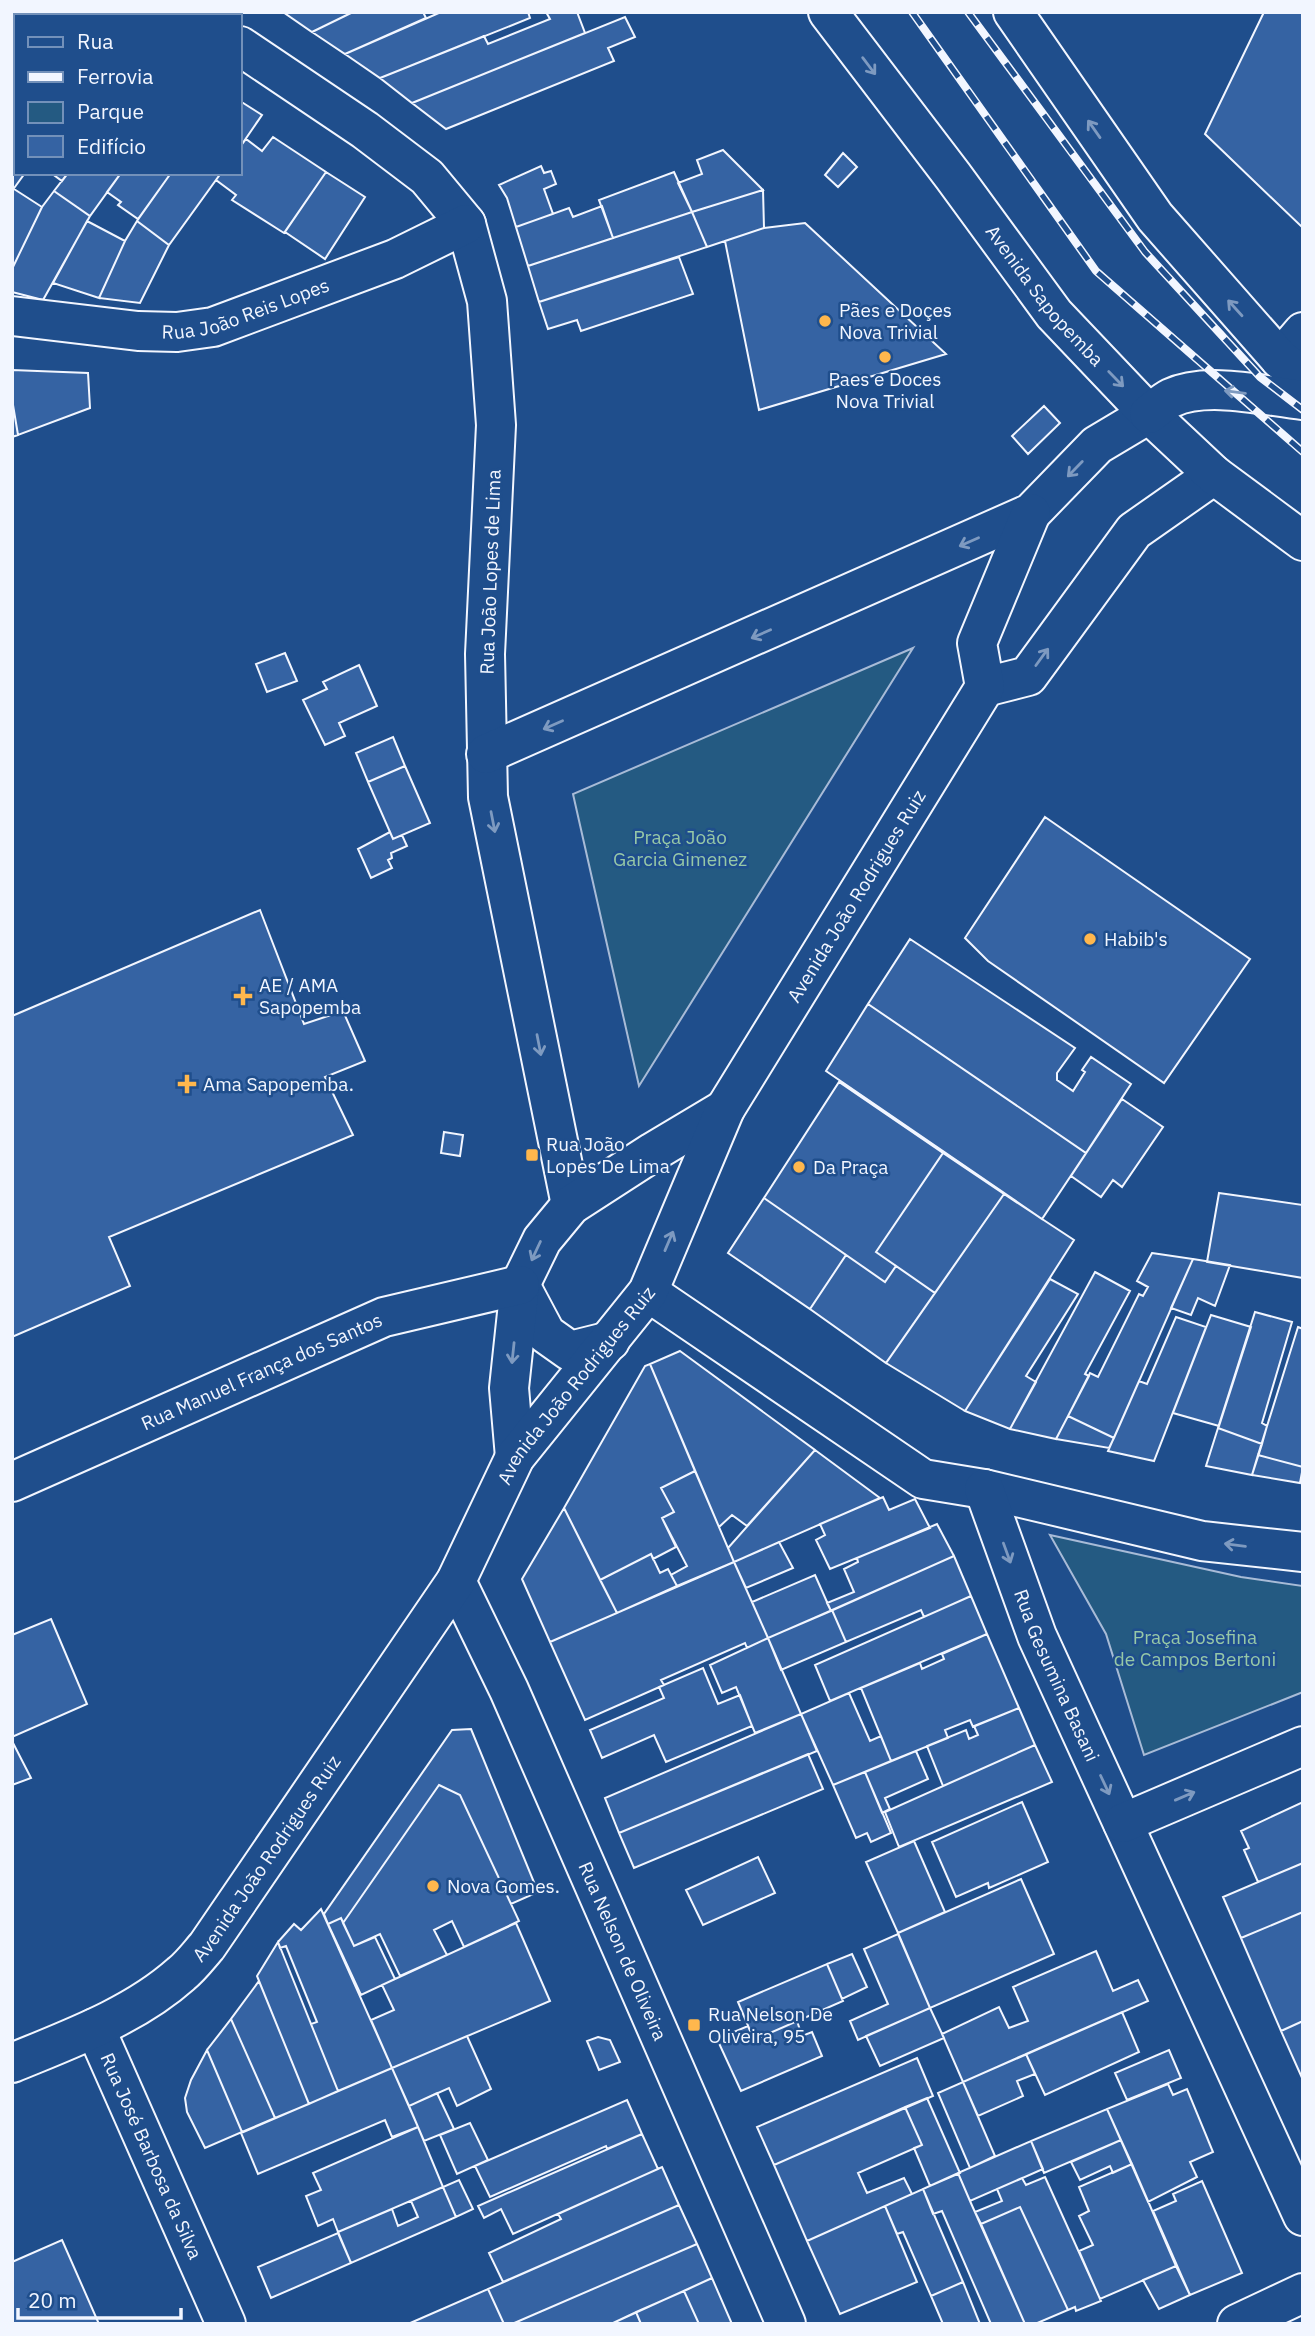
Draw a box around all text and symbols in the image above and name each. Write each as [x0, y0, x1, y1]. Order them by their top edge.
legend [14, 14, 242, 175]
text: Rua [77, 27, 114, 55]
one-way arrow [862, 57, 877, 75]
text: Ferrovia [77, 62, 153, 90]
text: Parque [77, 97, 144, 125]
one-way arrow [1087, 120, 1101, 139]
text: Edifício [77, 132, 146, 160]
street label: Avenida Sapopemba [981, 220, 1109, 371]
street label: Rua João Reis Lopes [161, 273, 333, 344]
place label: Pães e Doçes Nova Trivial [839, 298, 952, 344]
one-way arrow [1227, 299, 1243, 317]
marker: Pães e Doçes Nova Trivial [817, 313, 833, 329]
marker: Paes e Doces Nova Trivial [877, 349, 893, 365]
place label: Paes e Doces Nova Trivial [828, 367, 942, 413]
one-way arrow [1107, 371, 1124, 388]
one-way arrow [1224, 386, 1247, 399]
one-way arrow [1066, 460, 1083, 477]
street label: Rua João Lopes de Lima [474, 469, 506, 675]
one-way arrow [959, 536, 980, 549]
one-way arrow [751, 628, 772, 641]
one-way arrow [1034, 648, 1049, 666]
one-way arrow [542, 719, 564, 732]
street label: Avenida João Rodrigues Ruiz [782, 785, 931, 1007]
one-way arrow [487, 810, 501, 833]
park label: Praça João Garcia Gimenez [613, 825, 747, 871]
place label: Habib's [1104, 927, 1168, 951]
marker: Habib's [1082, 931, 1098, 947]
place label: AE / AMA Sapopemba [259, 973, 361, 1019]
marker: AE / AMA Sapopemba [233, 986, 253, 1006]
one-way arrow [532, 1033, 546, 1056]
place label: Ama Sapopemba. [203, 1072, 354, 1096]
marker: Ama Sapopemba. [177, 1074, 197, 1094]
place label: Rua João Lopes De Lima [546, 1132, 670, 1178]
marker: Rua João Lopes De Lima [524, 1147, 540, 1163]
place label: Da Praça [813, 1155, 888, 1179]
marker: Da Praça [791, 1159, 807, 1175]
one-way arrow [663, 1231, 676, 1252]
one-way arrow [529, 1240, 542, 1261]
street label: Avenida João Rodrigues Ruiz [492, 1281, 660, 1488]
street label: Rua Manuel França dos Santos [137, 1307, 386, 1435]
one-way arrow [506, 1341, 519, 1364]
one-way arrow [1224, 1538, 1247, 1551]
one-way arrow [1002, 1542, 1014, 1564]
street label: Rua Gesumina Basani [1009, 1586, 1105, 1765]
park label: Praça Josefina de Campos Bertoni [1114, 1625, 1276, 1671]
street label: Avenida João Rodrigues Ruiz [187, 1750, 346, 1966]
one-way arrow [1099, 1774, 1112, 1795]
one-way arrow [1174, 1789, 1196, 1802]
street label: Rua Nelson de Oliveira [573, 1858, 673, 2044]
place label: Nova Gomes. [447, 1874, 560, 1898]
marker: Nova Gomes. [425, 1878, 441, 1894]
place label: Rua Nelson De Oliveira, 95 [708, 2002, 833, 2048]
marker: Rua Nelson De Oliveira, 95 [686, 2017, 702, 2033]
street label: Rua José Barbosa da Silva [96, 2049, 208, 2263]
scale bar [18, 2276, 180, 2320]
text: 20 m [28, 2286, 77, 2314]

